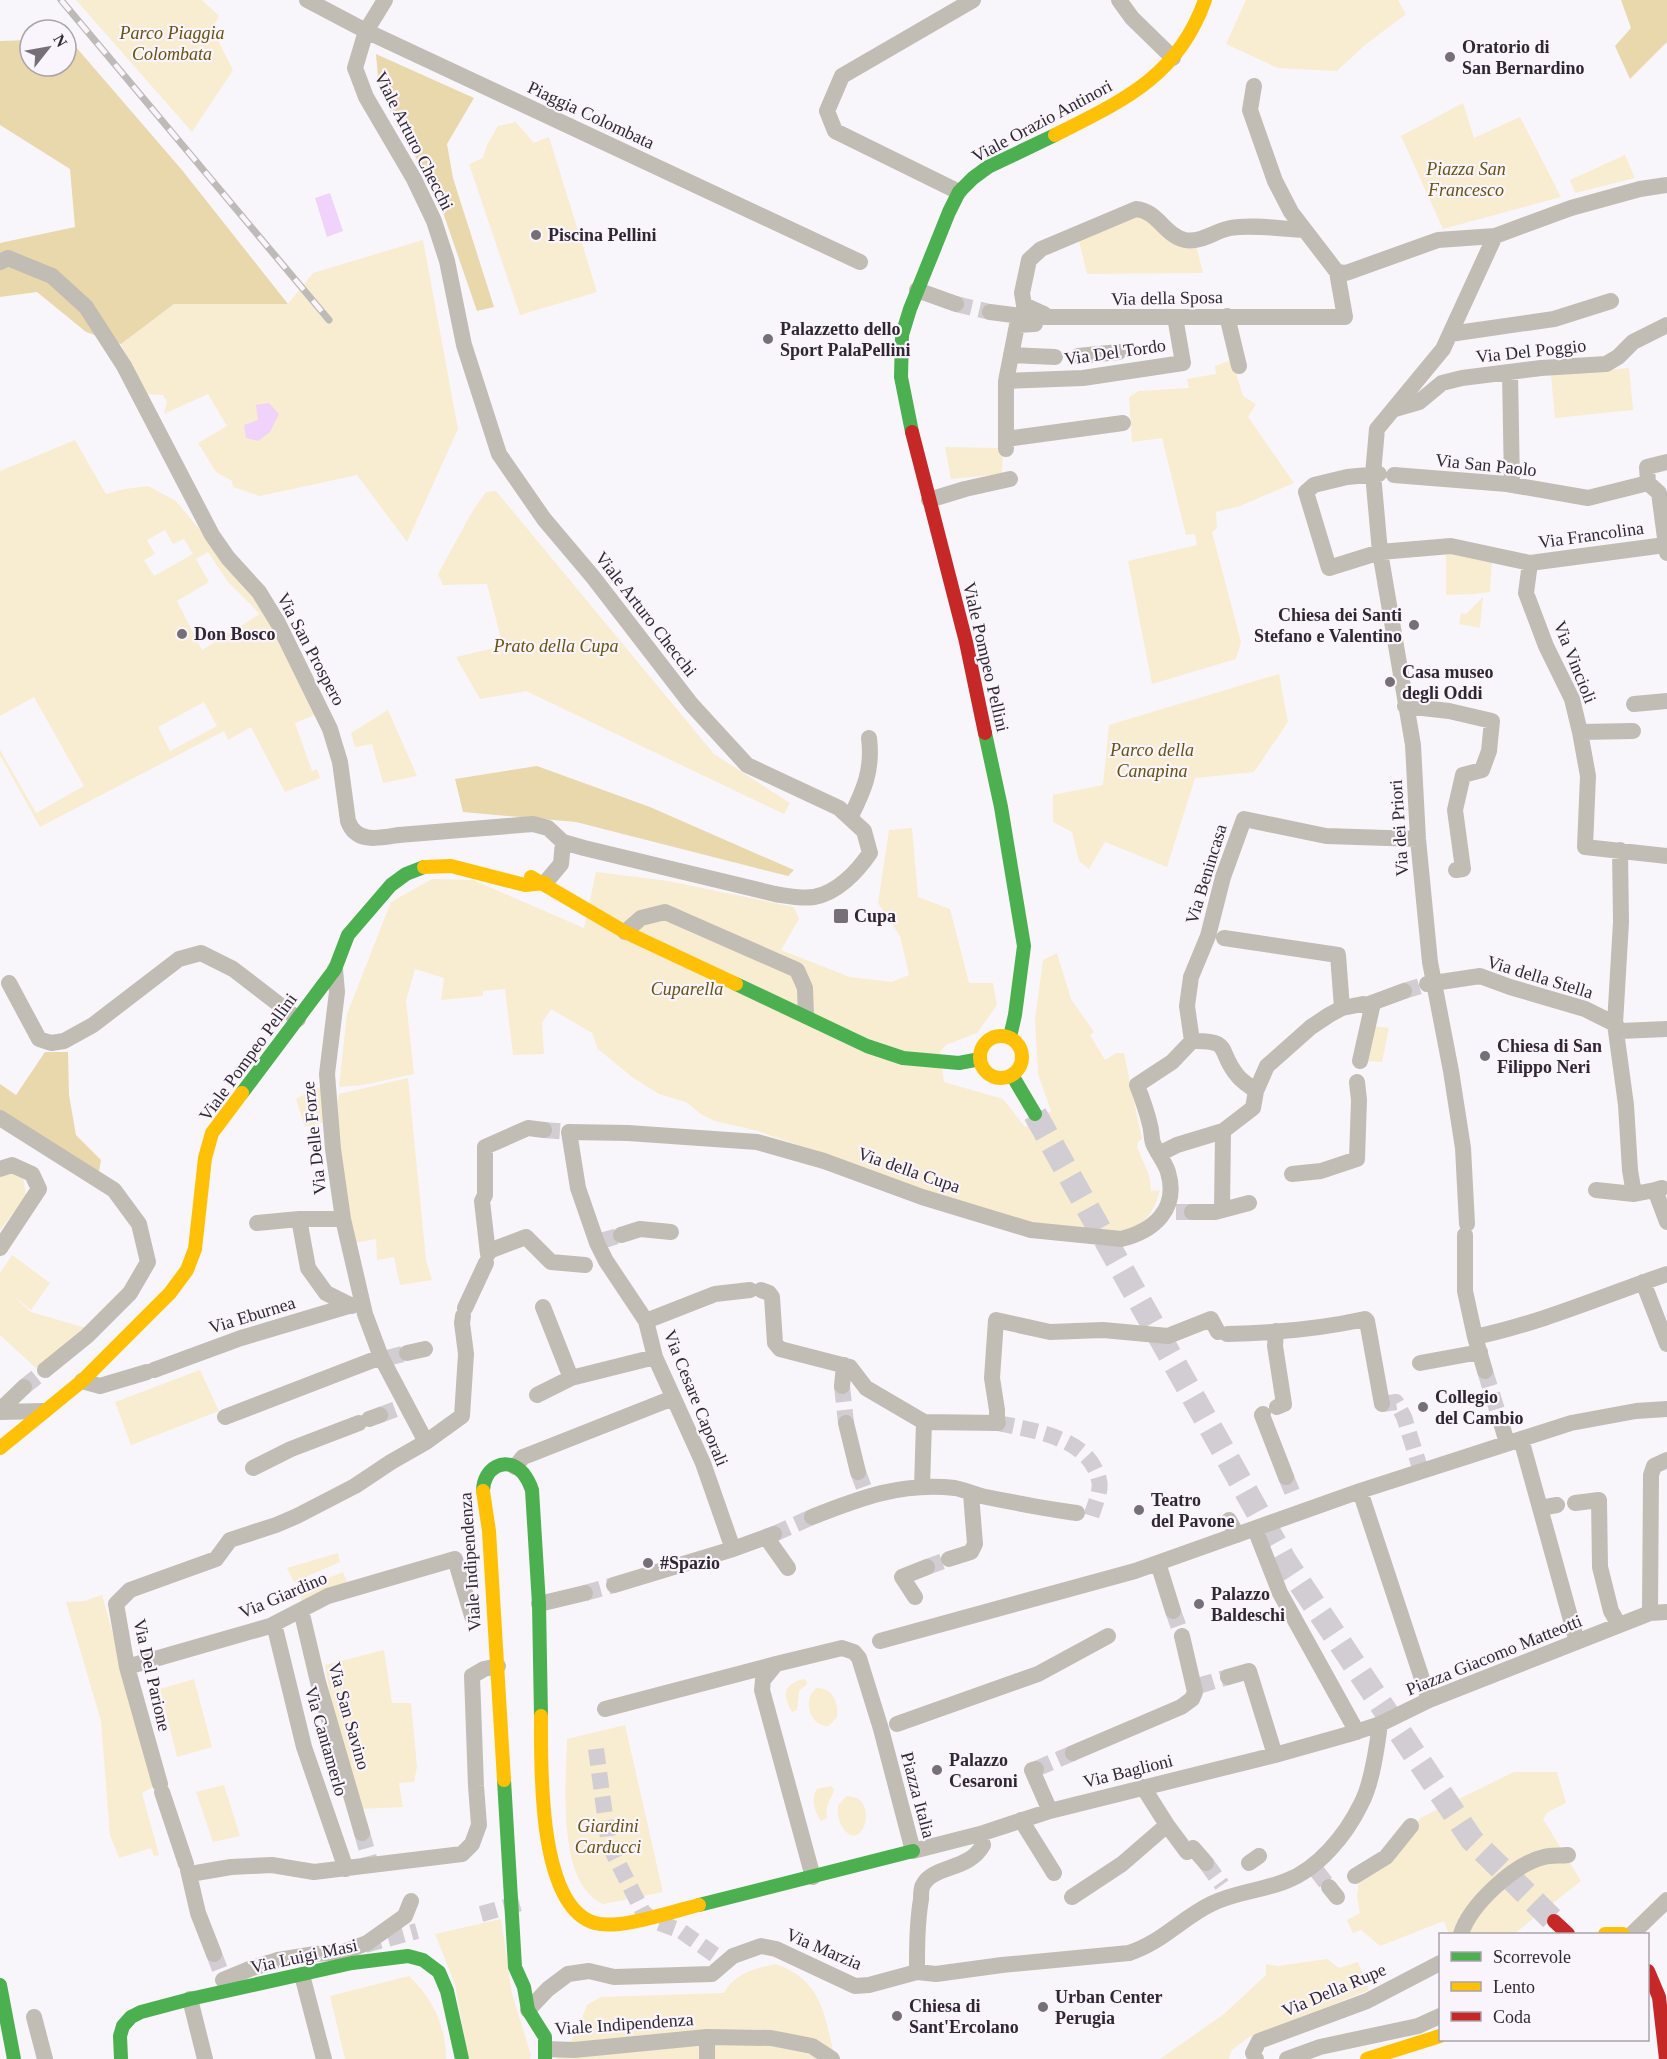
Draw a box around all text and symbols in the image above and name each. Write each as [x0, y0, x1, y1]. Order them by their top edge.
north arrow [18, 18, 78, 78]
park label: Parco Piaggia Colombata [119, 23, 224, 64]
text: N [50, 31, 71, 50]
place label: Oratorio di San Bernardino [1462, 37, 1585, 78]
marker: Oratorio di San Bernardino [1443, 50, 1457, 64]
street label: Viale Arturo Checchi [370, 68, 458, 214]
street label: Viale Orazio Antinori [968, 76, 1116, 166]
street label: Piaggia Colombata [524, 77, 658, 153]
park label: Piazza San Francesco [1425, 159, 1506, 200]
place label: Piscina Pellini [548, 225, 657, 245]
marker: Piscina Pellini [529, 228, 543, 242]
street label: Via della Sposa [1111, 287, 1223, 309]
place label: Palazzetto dello Sport PalaPellini [780, 319, 911, 360]
marker: Palazzetto dello Sport PalaPellini [761, 332, 775, 346]
street label: Via Del Tordo [1063, 335, 1167, 369]
street label: Via Del Poggio [1475, 335, 1587, 367]
street label: Via San Paolo [1434, 450, 1538, 480]
street label: Via Francolina [1537, 518, 1645, 552]
street label: Viale Arturo Checchi [591, 548, 701, 680]
street label: Viale Pompeo Pellini [959, 580, 1013, 734]
street label: Via San Prospero [273, 589, 349, 709]
place label: Chiesa dei Santi Stefano e Valentino [1254, 605, 1402, 646]
marker: Chiesa dei Santi Stefano e Valentino [1407, 618, 1421, 632]
street label: Via Vincioli [1549, 618, 1601, 706]
place label: Don Bosco [194, 624, 276, 644]
marker: Don Bosco [175, 627, 189, 641]
park label: Prato della Cupa [493, 636, 619, 656]
place label: Casa museo degli Oddi [1402, 662, 1494, 703]
marker: Casa museo degli Oddi [1383, 675, 1397, 689]
park label: Parco della Canapina [1109, 740, 1194, 781]
street label: Via dei Priori [1386, 779, 1412, 877]
street label: Via Benincasa [1181, 822, 1231, 926]
place label: Cupa [854, 906, 896, 926]
marker: Cupa [832, 907, 850, 925]
street label: Via della Stella [1485, 951, 1595, 1003]
park label: Cuparella [651, 979, 723, 999]
street label: Viale Pompeo Pellini [195, 989, 301, 1125]
place label: Chiesa di San Filippo Neri [1497, 1036, 1602, 1077]
marker: Chiesa di San Filippo Neri [1478, 1049, 1492, 1063]
street label: Via Delle Forze [298, 1080, 330, 1196]
street label: Via della Cupa [855, 1143, 963, 1197]
street label: Via Eburnea [206, 1292, 298, 1338]
street label: Via Cesare Caporali [660, 1327, 732, 1469]
place label: Collegio del Cambio [1435, 1387, 1524, 1428]
marker: Collegio del Cambio [1416, 1400, 1430, 1414]
place label: Teatro del Pavone [1151, 1490, 1235, 1531]
street label: Viale Indipendenza [455, 1492, 485, 1632]
marker: Teatro del Pavone [1132, 1503, 1146, 1517]
place label: #Spazio [660, 1553, 720, 1573]
marker: #Spazio [641, 1556, 655, 1570]
street label: Via Giardino [236, 1568, 330, 1622]
place label: Palazzo Baldeschi [1211, 1584, 1285, 1625]
marker: Palazzo Baldeschi [1192, 1597, 1206, 1611]
street label: Piazza Giacomo Matteotti [1403, 1611, 1585, 1699]
street label: Via Del Parione [129, 1617, 175, 1733]
street label: Via San Savino [324, 1660, 374, 1772]
street label: Via Cantamerlo [301, 1684, 351, 1798]
street label: Piazza Italia [897, 1750, 939, 1840]
place label: Palazzo Cesaroni [949, 1750, 1018, 1791]
street label: Via Baglioni [1081, 1750, 1175, 1792]
marker: Palazzo Cesaroni [930, 1763, 944, 1777]
park label: Giardini Carducci [575, 1816, 641, 1857]
street label: Via Marzia [783, 1924, 865, 1974]
legend [1439, 1933, 1649, 2041]
street label: Via Luigi Masi [249, 1935, 359, 1977]
text: Scorrevole [1493, 1947, 1571, 1967]
street label: Via Della Rupe [1279, 1959, 1389, 2021]
text: Lento [1493, 1977, 1535, 1997]
place label: Urban Center Perugia [1055, 1987, 1162, 2028]
place label: Chiesa di Sant'Ercolano [909, 1996, 1019, 2037]
marker: Urban Center Perugia [1036, 2000, 1050, 2014]
text: Coda [1493, 2007, 1531, 2027]
street label: Viale Indipendenza [554, 2009, 694, 2039]
marker: Chiesa di Sant'Ercolano [890, 2009, 904, 2023]

